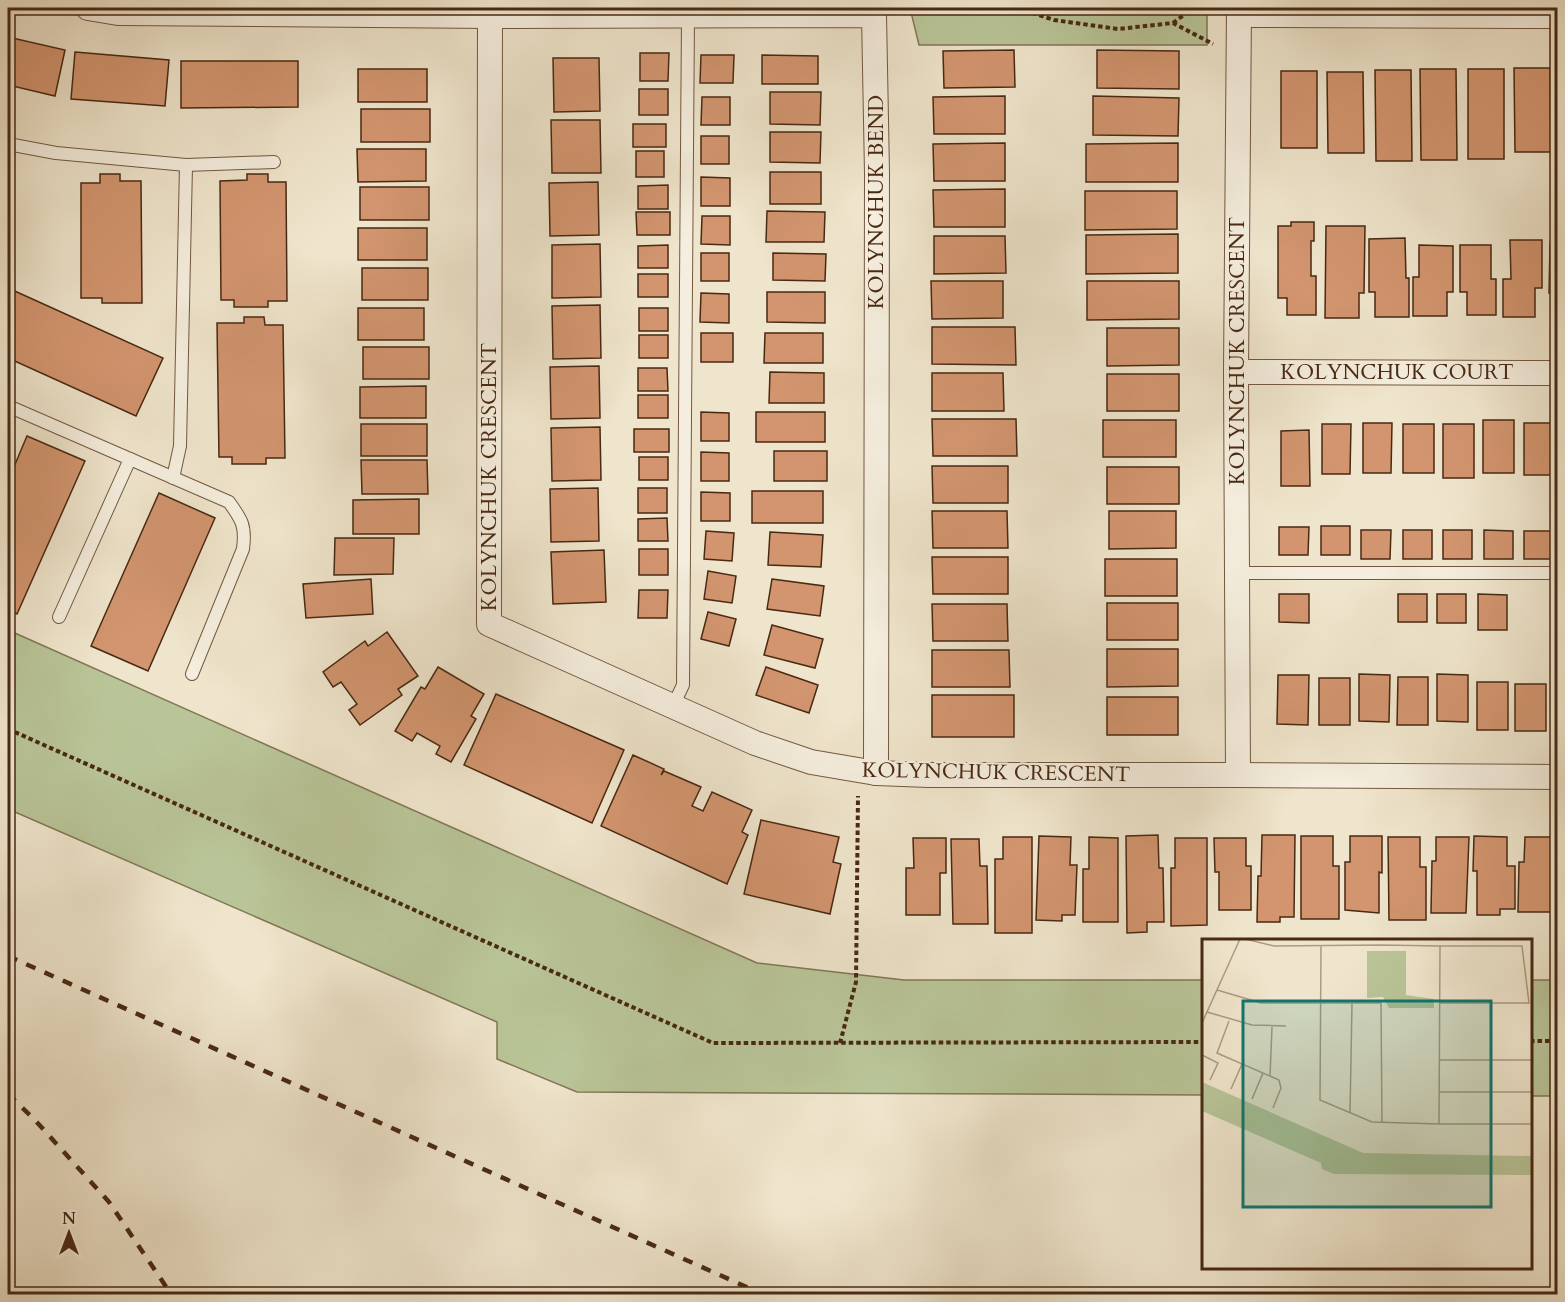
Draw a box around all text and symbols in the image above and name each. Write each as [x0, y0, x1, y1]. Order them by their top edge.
street label: KOLYNCHUK BEND [862, 95, 891, 309]
street label: KOLYNCHUK CRESCENT [1223, 217, 1252, 485]
street label: KOLYNCHUK CRESCENT [475, 343, 504, 611]
street label: KOLYNCHUK COURT [1280, 358, 1514, 387]
street label: KOLYNCHUK CRESCENT [862, 756, 1130, 789]
inset map [1202, 939, 1532, 1269]
north arrow [39, 1203, 99, 1263]
text: N [62, 1208, 76, 1230]

